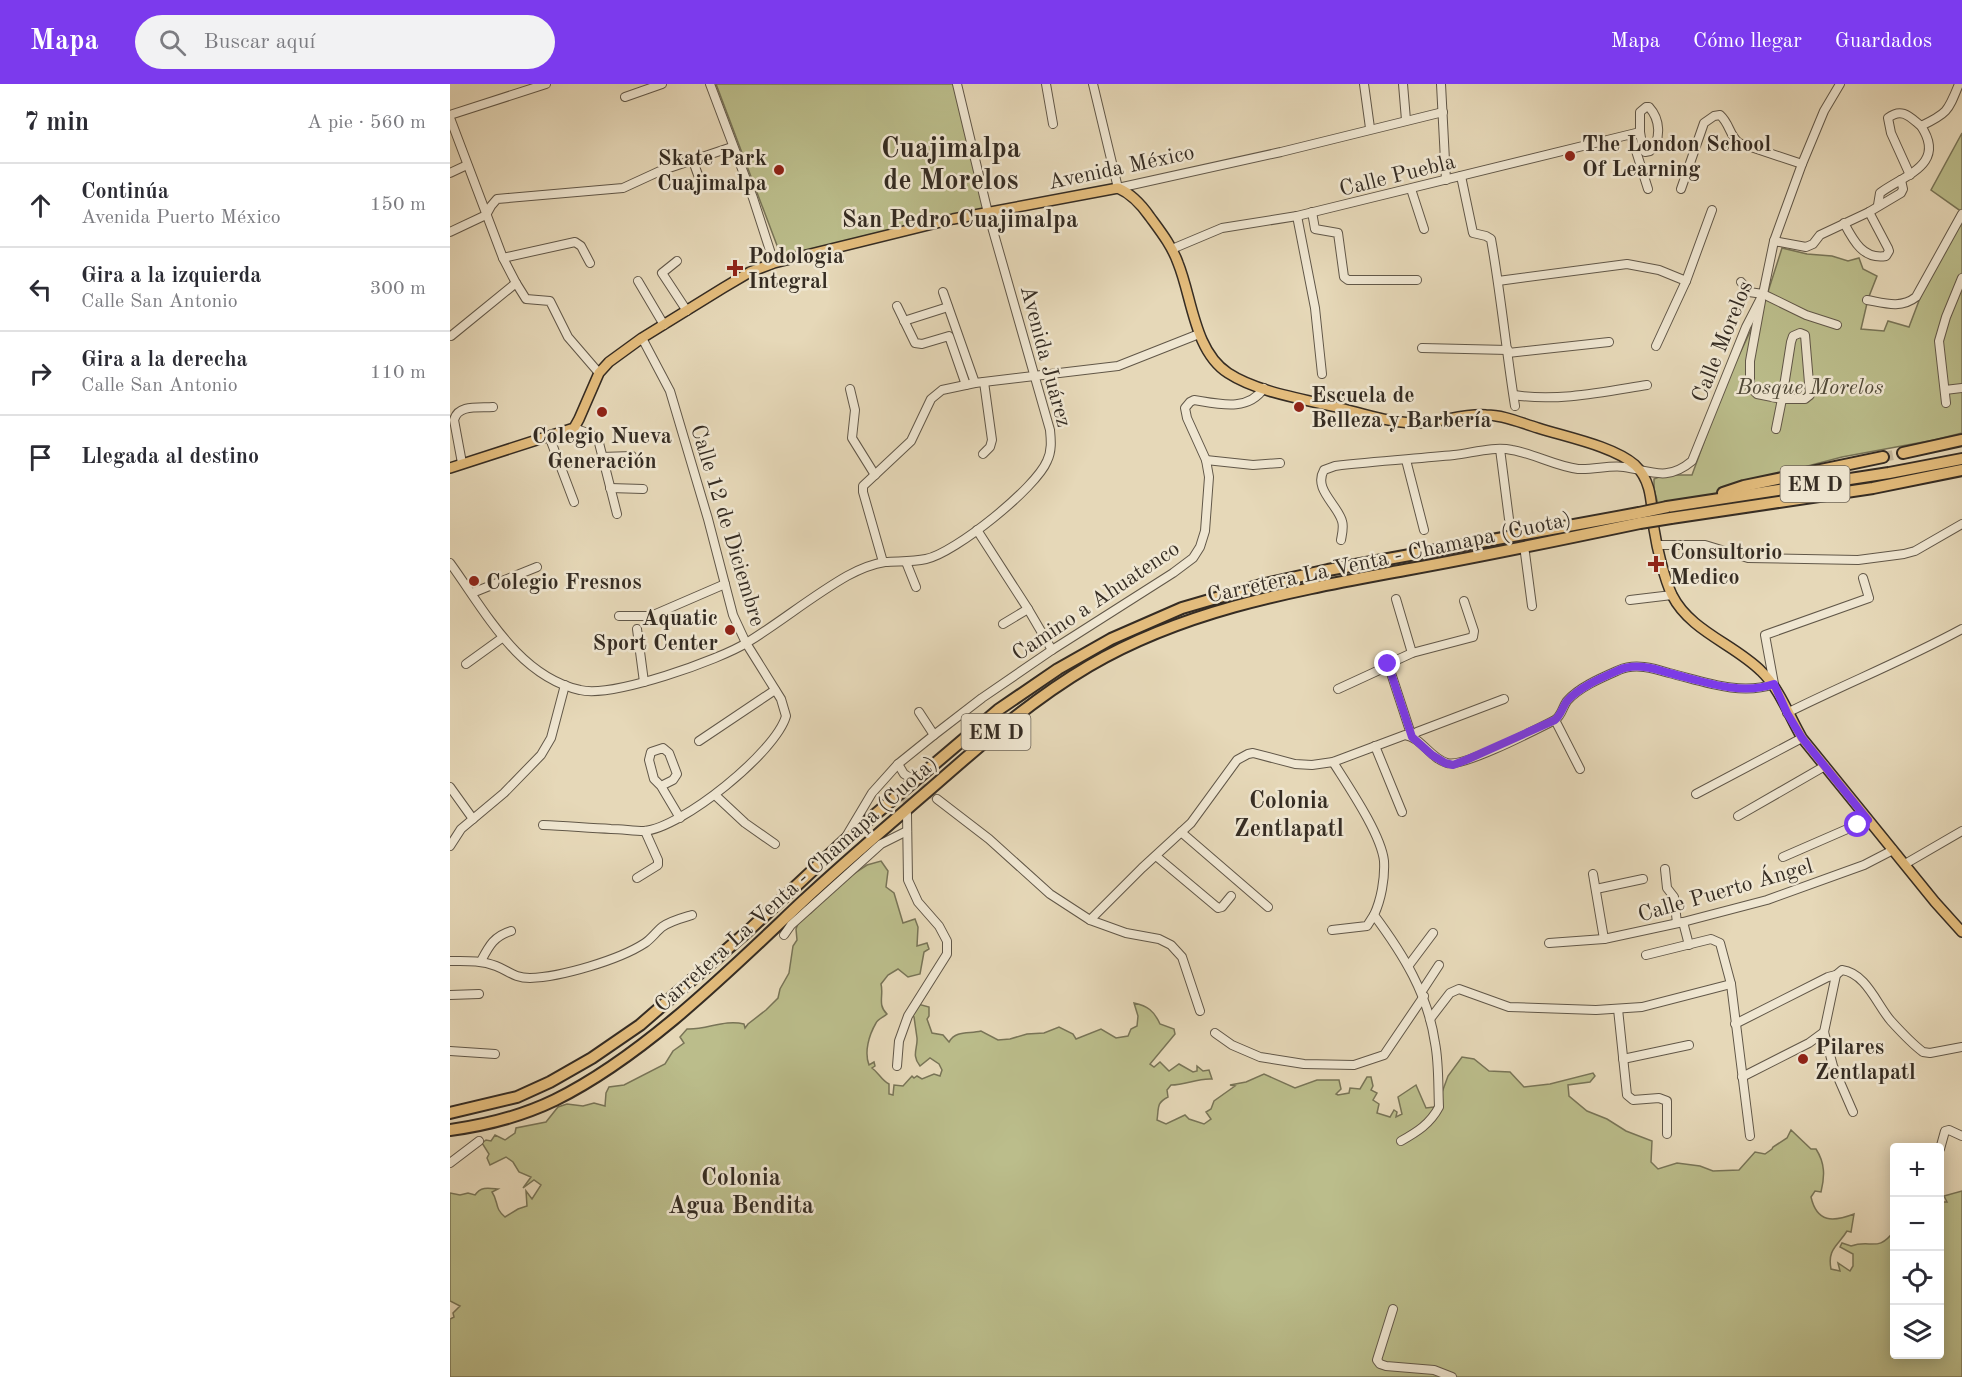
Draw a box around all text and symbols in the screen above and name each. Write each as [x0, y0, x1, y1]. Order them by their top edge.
search box [135, 15, 555, 69]
icon: search [156, 26, 189, 59]
text: Mapa [30, 28, 99, 56]
text: Buscar aquí [204, 31, 315, 53]
text: Mapa [1611, 31, 1660, 52]
text: Cómo llegar [1693, 31, 1802, 52]
text: Guardados [1835, 31, 1932, 52]
text: 7 min [24, 110, 89, 136]
text: A pie · 560 m [307, 113, 426, 133]
place label: The London School Of Learning [1582, 134, 1771, 181]
district label: Cuajimalpa de Morelos [881, 136, 1021, 196]
street label: Avenida México [1046, 142, 1197, 194]
place label: Skate Park Cuajimalpa [657, 148, 767, 195]
marker: The London School Of Learning [1563, 149, 1577, 163]
street label: Calle Puebla [1337, 151, 1458, 201]
marker: Skate Park Cuajimalpa [772, 163, 786, 177]
text: Continúa [81, 181, 169, 203]
icon: ahead [24, 189, 57, 222]
text: 150 m [370, 195, 426, 215]
text: Avenida Puerto México [81, 208, 281, 228]
district label: San Pedro Cuajimalpa [842, 209, 1078, 233]
place label: Podologia Integral [748, 246, 844, 293]
marker: Podologia Integral [726, 259, 744, 277]
text: Gira a la izquierda [81, 265, 261, 287]
icon: left [24, 273, 57, 306]
street label: Calle Morelos [1689, 278, 1757, 406]
text: 300 m [370, 279, 426, 299]
street label: Avenida Juárez [1016, 283, 1075, 430]
text: Calle San Antonio [81, 292, 238, 312]
text: Gira a la derecha [81, 349, 248, 371]
icon: right [24, 357, 57, 390]
text: 110 m [370, 363, 426, 383]
text: Calle San Antonio [81, 376, 238, 396]
park label: Bosque Morelos [1735, 377, 1884, 399]
place label: Escuela de Belleza y Barbería [1311, 385, 1492, 432]
marker: Escuela de Belleza y Barbería [1292, 400, 1306, 414]
marker: Colegio Nueva Generación [595, 405, 609, 419]
street label: Calle 12 de Diciembre [686, 422, 768, 629]
place label: Colegio Nueva Generación [532, 426, 672, 473]
icon: arrive [24, 441, 57, 474]
text: Llegada al destino [81, 446, 259, 468]
road number: EM D [1780, 466, 1850, 502]
street label: Carretera La Venta - Chamapa (Cuota) [1205, 509, 1574, 607]
street label: Camino a Ahuatenco [1008, 538, 1184, 666]
place label: Consultorio Medico [1670, 542, 1782, 589]
marker: Consultorio Medico [1647, 555, 1665, 573]
place label: Colegio Fresnos [486, 572, 642, 594]
marker: Colegio Fresnos [467, 574, 481, 588]
place label: Aquatic Sport Center [593, 608, 718, 655]
marker: Aquatic Sport Center [723, 623, 737, 637]
route end [1374, 650, 1400, 676]
road number: EM D [962, 714, 1030, 750]
street label: Carretera La Venta - Chamapa (Cuota) [651, 752, 942, 1017]
district label: Colonia Zentlapatl [1234, 790, 1344, 842]
route start [1844, 811, 1870, 837]
street label: Calle Puerto Ángel [1635, 853, 1816, 926]
place label: Pilares Zentlapatl [1815, 1037, 1916, 1084]
marker: Pilares Zentlapatl [1796, 1052, 1810, 1066]
map controls [1890, 1143, 1944, 1359]
button: + [1890, 1143, 1944, 1197]
district label: Colonia Agua Bendita [668, 1167, 814, 1219]
button: − [1890, 1197, 1944, 1251]
button: locate [1890, 1251, 1944, 1305]
button: layers [1890, 1305, 1944, 1359]

